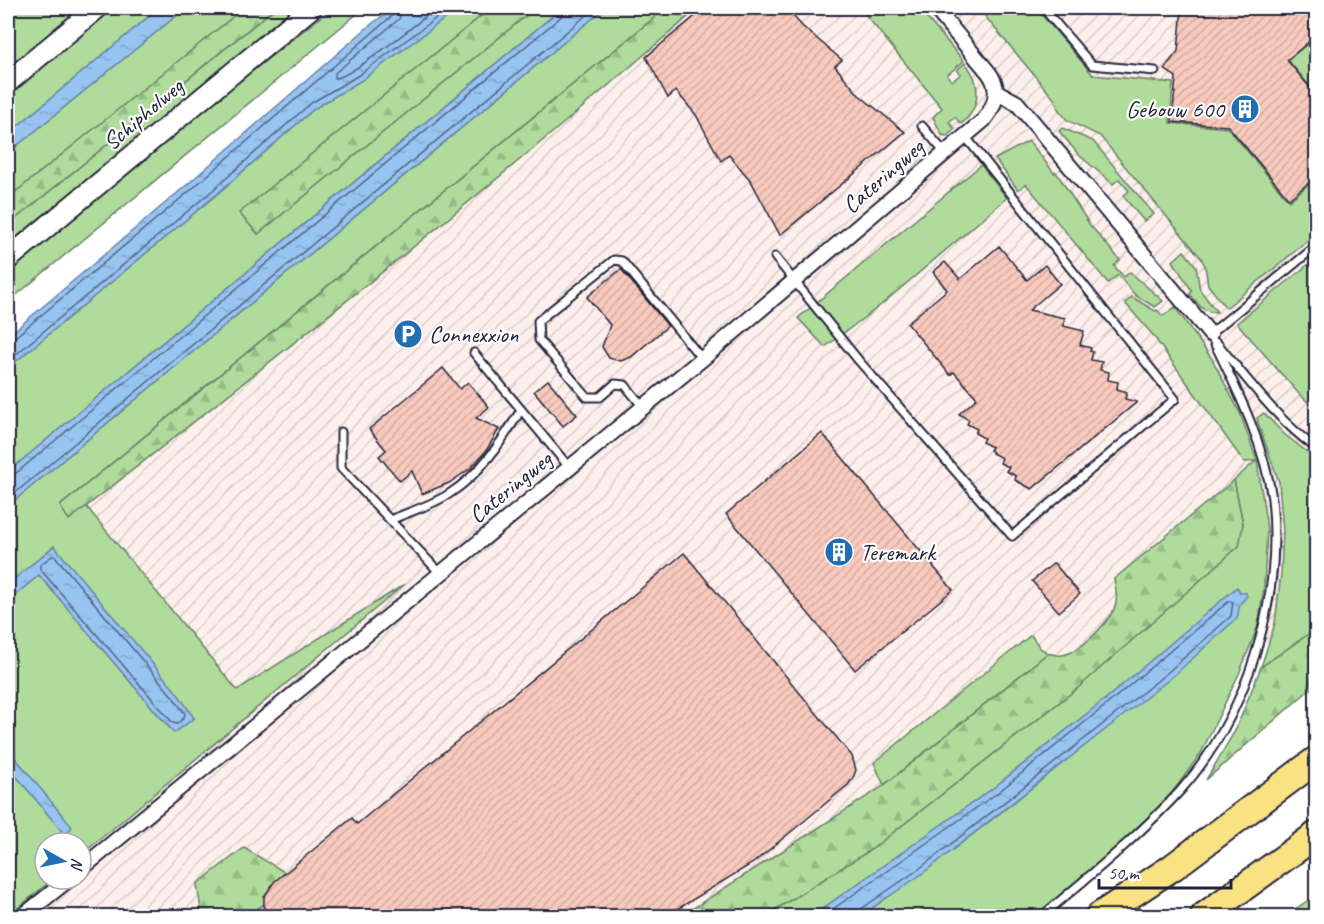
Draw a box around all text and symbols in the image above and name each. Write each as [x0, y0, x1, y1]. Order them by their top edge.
street label: Schipholweg [96, 71, 191, 157]
building icon: Gebouw 600 [1229, 93, 1261, 125]
place label: Gebouw 600 [1126, 94, 1226, 124]
street label: Cateringweg [836, 131, 931, 220]
parking icon: Connexxion [392, 318, 424, 350]
place label: Connexxion [429, 319, 519, 349]
street label: Cateringweg [462, 443, 559, 530]
building icon: Teremark [823, 536, 855, 568]
place label: Teremark [860, 537, 937, 567]
north arrow [33, 831, 93, 891]
scale bar [1099, 852, 1231, 890]
text: N [66, 857, 87, 873]
text: 50 m [1108, 862, 1141, 884]

